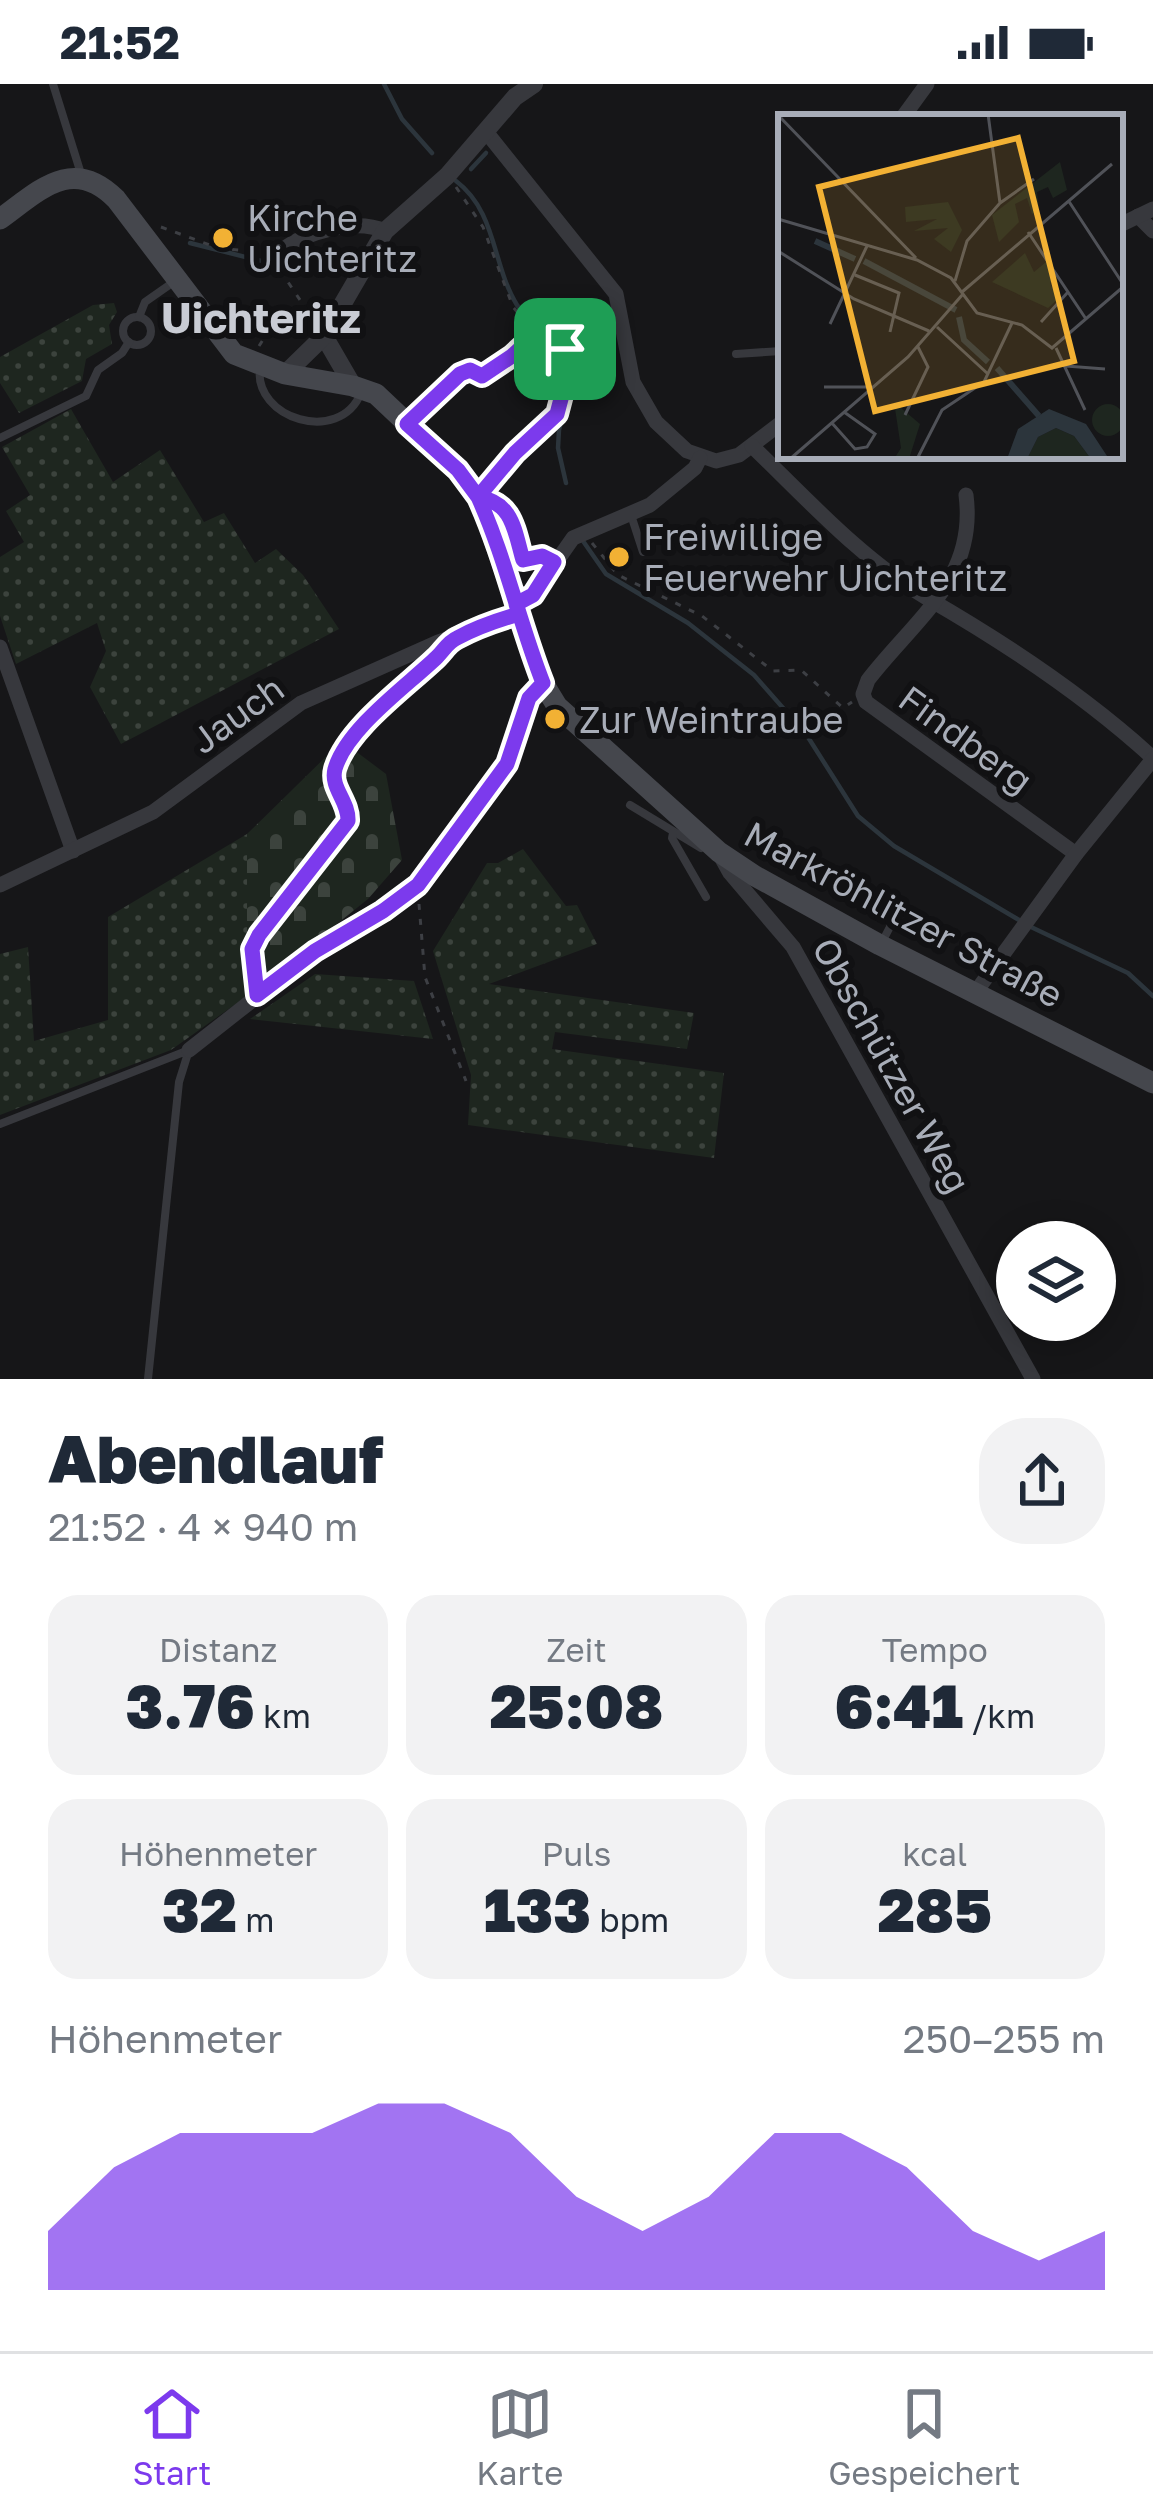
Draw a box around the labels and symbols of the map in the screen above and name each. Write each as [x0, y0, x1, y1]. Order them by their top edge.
inset map [778, 114, 1123, 459]
place label: Kirche Uichteritz [247, 196, 417, 280]
marker: Kirche Uichteritz [210, 225, 236, 251]
district label: Uichteritz [161, 292, 361, 342]
pin [514, 298, 616, 400]
place label: Freiwillige Feuerwehr Uichteritz [643, 515, 1007, 599]
marker: Freiwillige Feuerwehr Uichteritz [606, 544, 632, 570]
street label: Jauch [182, 666, 292, 762]
street label: Findberg [891, 676, 1041, 802]
place label: Zur Weintraube [579, 698, 843, 741]
marker: Zur Weintraube [542, 706, 568, 732]
street label: Markröhlitzer Straße [738, 812, 1070, 1016]
street label: Obschützer Weg [804, 930, 980, 1200]

